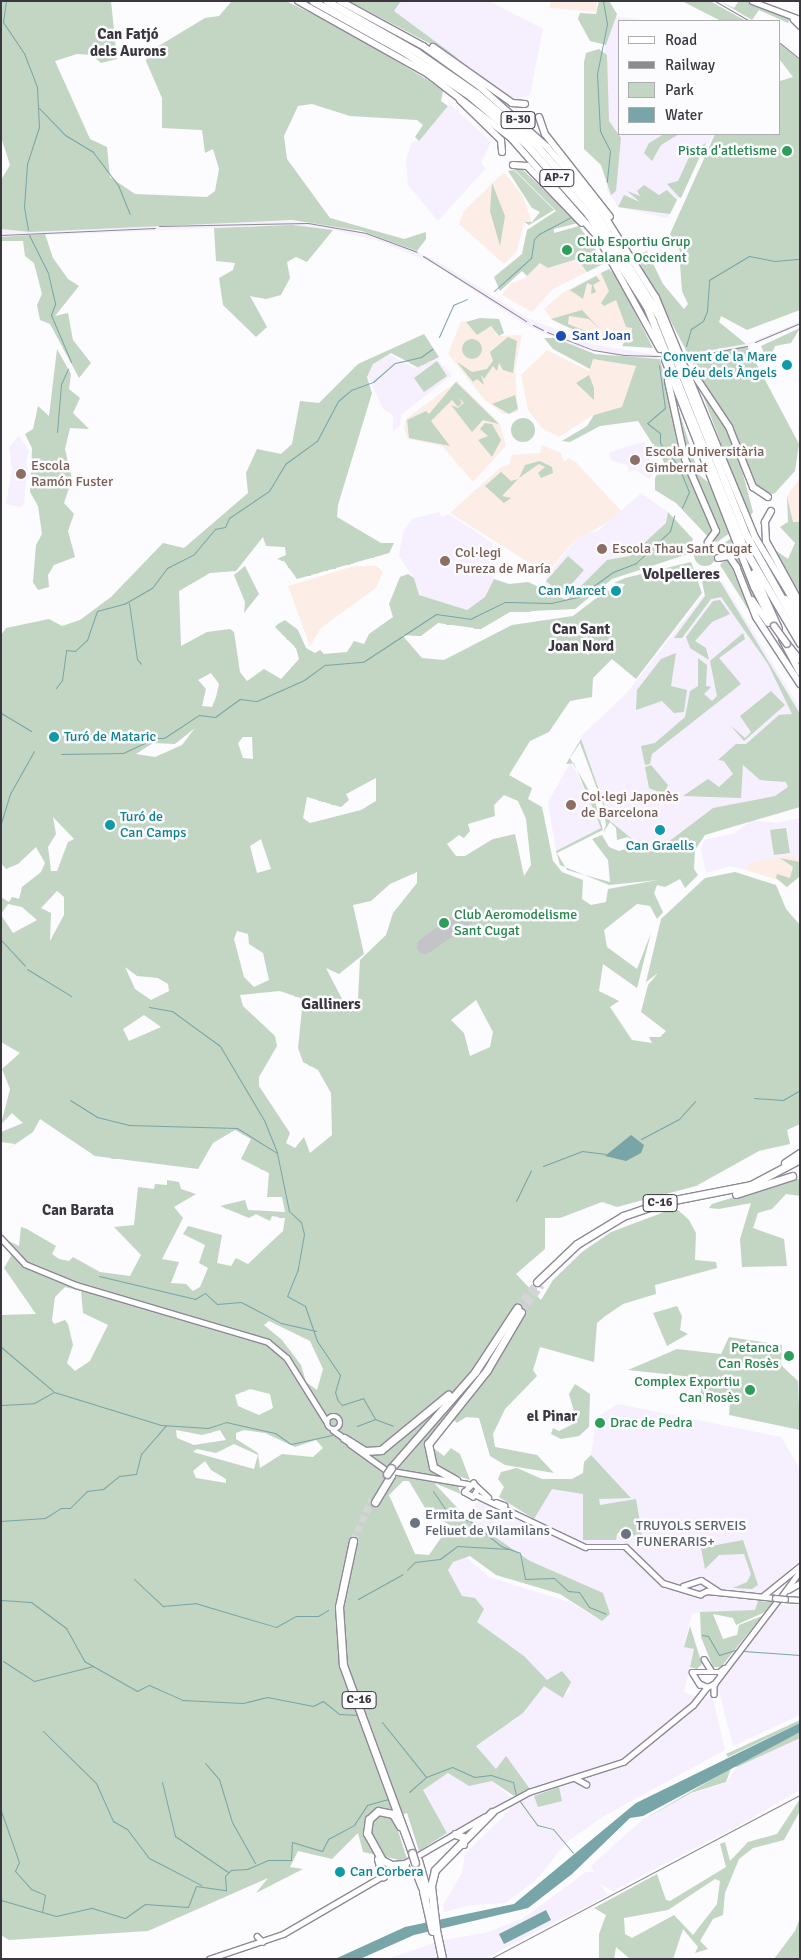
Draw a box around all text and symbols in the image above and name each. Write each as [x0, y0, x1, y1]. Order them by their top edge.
legend [618, 20, 781, 135]
district label: Can Fatjó dels Aurons [90, 25, 166, 60]
text: Road [665, 31, 697, 49]
text: Railway [665, 56, 715, 74]
text: Park [665, 81, 694, 99]
text: Water [665, 106, 703, 124]
road number: B-30 [500, 110, 536, 130]
place label: Pista d'atletisme [678, 143, 777, 159]
marker: Pista d'atletisme [781, 145, 793, 157]
road number: AP-7 [538, 168, 576, 188]
place label: Club Esportiu Grup Catalana Occident [577, 234, 690, 266]
marker: Club Esportiu Grup Catalana Occident [561, 244, 573, 256]
place label: Sant Joan [572, 328, 631, 344]
marker: Sant Joan [554, 329, 568, 343]
place label: Convent de la Mare de Déu dels Àngels [663, 349, 777, 382]
marker: Convent de la Mare de Déu dels Àngels [781, 359, 793, 371]
place label: Escola Universitària Gimbernat [645, 444, 764, 477]
marker: Escola Universitària Gimbernat [629, 454, 641, 466]
place label: Escola Ramón Fuster [31, 458, 113, 491]
marker: Escola Ramón Fuster [15, 468, 27, 480]
place label: Escola Thau Sant Cugat [612, 541, 752, 557]
marker: Escola Thau Sant Cugat [596, 543, 608, 555]
place label: Col·legi Pureza de María [455, 545, 551, 578]
marker: Col·legi Pureza de María [439, 555, 451, 567]
district label: Volpelleres [642, 564, 720, 584]
place label: Can Marcet [538, 583, 606, 599]
marker: Can Marcet [610, 585, 622, 597]
district label: Can Sant Joan Nord [548, 620, 614, 655]
place label: Turó de Mataric [64, 729, 156, 745]
marker: Turó de Mataric [48, 731, 60, 743]
place label: Col·legi Japonès de Barcelona [581, 789, 679, 822]
marker: Col·legi Japonès de Barcelona [565, 799, 577, 811]
place label: Turó de Can Camps [120, 809, 186, 842]
marker: Turó de Can Camps [104, 819, 116, 831]
marker: Can Graells [654, 824, 666, 836]
place label: Can Graells [626, 838, 694, 854]
place label: Club Aeromodelisme Sant Cugat [454, 907, 577, 940]
marker: Club Aeromodelisme Sant Cugat [438, 917, 450, 929]
district label: Galliners [301, 996, 361, 1014]
road number: C-16 [642, 1194, 678, 1212]
district label: Can Barata [42, 1202, 114, 1220]
place label: Petanca Can Rosès [718, 1340, 779, 1372]
marker: Petanca Can Rosès [783, 1350, 795, 1362]
place label: Complex Exportiu Can Rosès [634, 1374, 740, 1406]
marker: Complex Exportiu Can Rosès [744, 1384, 756, 1396]
district label: el Pinar [527, 1408, 577, 1426]
place label: Drac de Pedra [610, 1415, 692, 1431]
marker: Drac de Pedra [594, 1417, 606, 1429]
place label: Ermita de Sant Feliuet de Vilamilans [425, 1507, 550, 1540]
marker: Ermita de Sant Feliuet de Vilamilans [409, 1517, 421, 1529]
place label: TRUYOLS SERVEIS FUNERARIS+ [636, 1518, 746, 1550]
marker: TRUYOLS SERVEIS FUNERARIS+ [620, 1528, 632, 1540]
road number: C-16 [342, 1690, 376, 1710]
place label: Can Corbera [350, 1864, 423, 1880]
marker: Can Corbera [334, 1866, 346, 1878]

